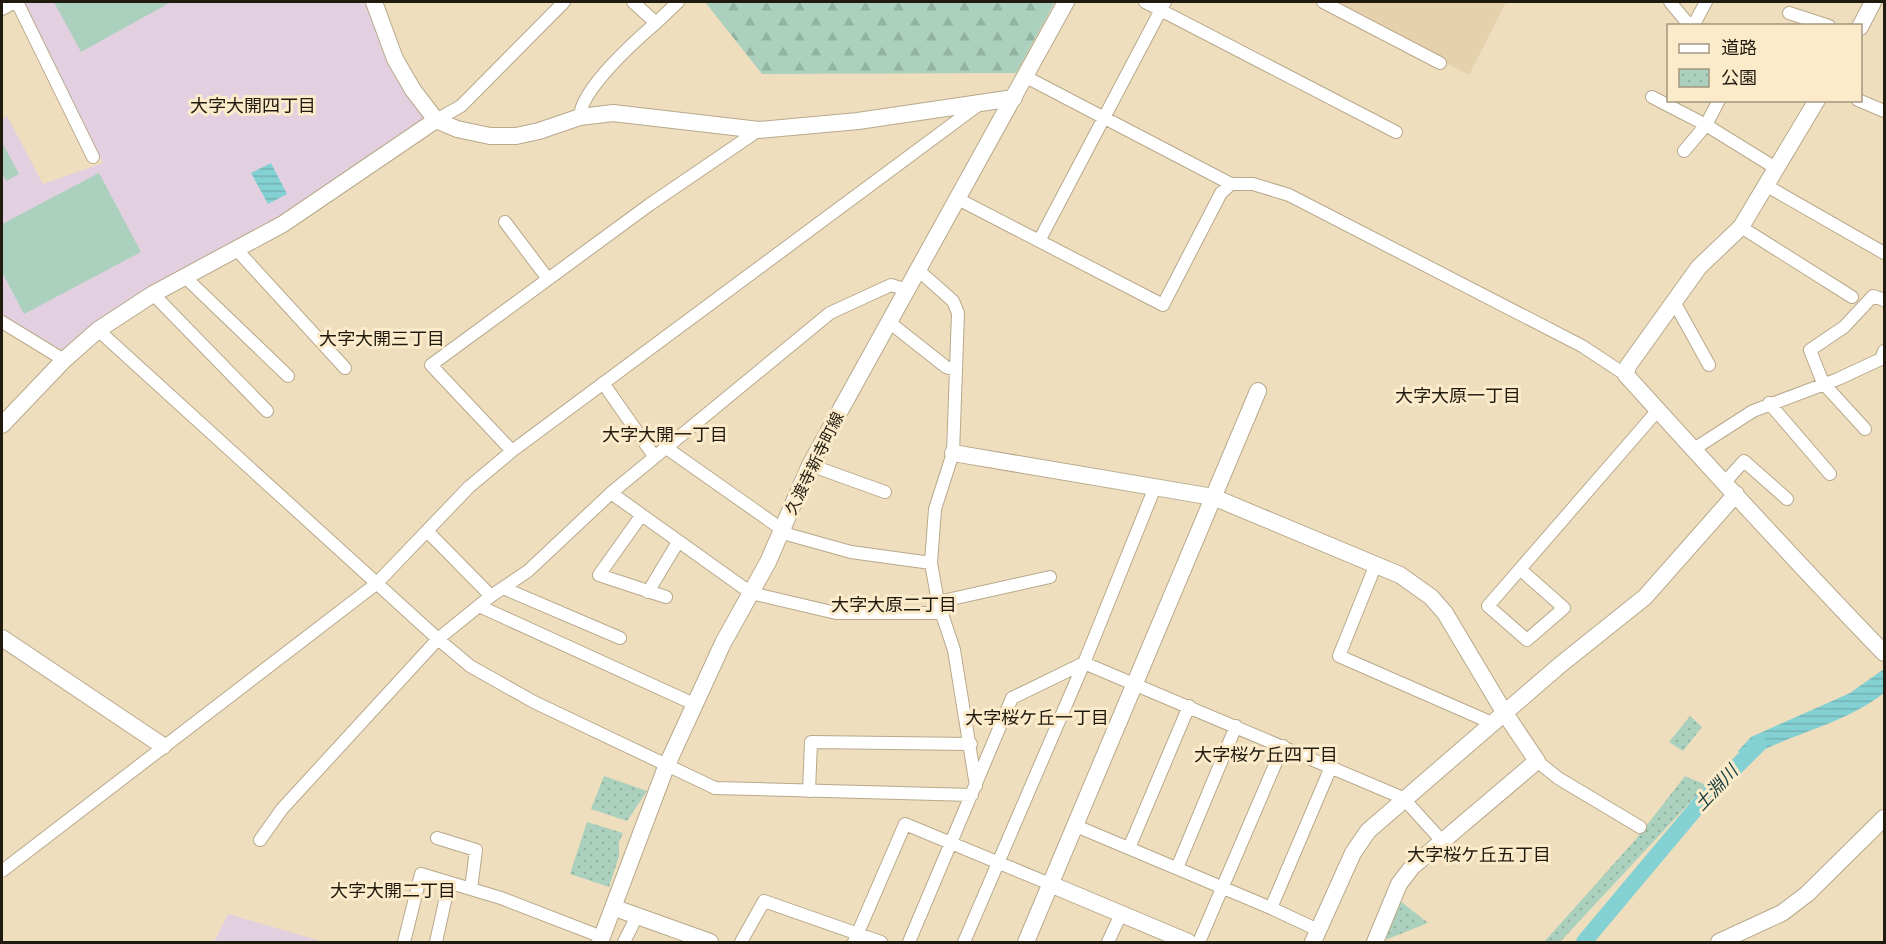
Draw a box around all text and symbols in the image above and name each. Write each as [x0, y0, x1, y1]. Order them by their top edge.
legend [1667, 24, 1862, 102]
text: 道路 [1721, 35, 1757, 59]
text: 公園 [1721, 65, 1757, 89]
district label: 大字大開四丁目 [190, 93, 316, 117]
district label: 大字大開三丁目 [319, 326, 445, 350]
district label: 大字大原一丁目 [1395, 383, 1521, 407]
street label: 久渡寺新寺町線 [780, 408, 848, 518]
district label: 大字大開一丁目 [602, 422, 728, 446]
district label: 大字大原二丁目 [831, 592, 957, 616]
district label: 大字桜ケ丘一丁目 [965, 705, 1109, 729]
district label: 大字桜ケ丘四丁目 [1194, 742, 1338, 766]
water label: 土淵川 [1688, 758, 1744, 815]
district label: 大字桜ケ丘五丁目 [1407, 842, 1551, 866]
district label: 大字大開二丁目 [330, 878, 456, 902]

